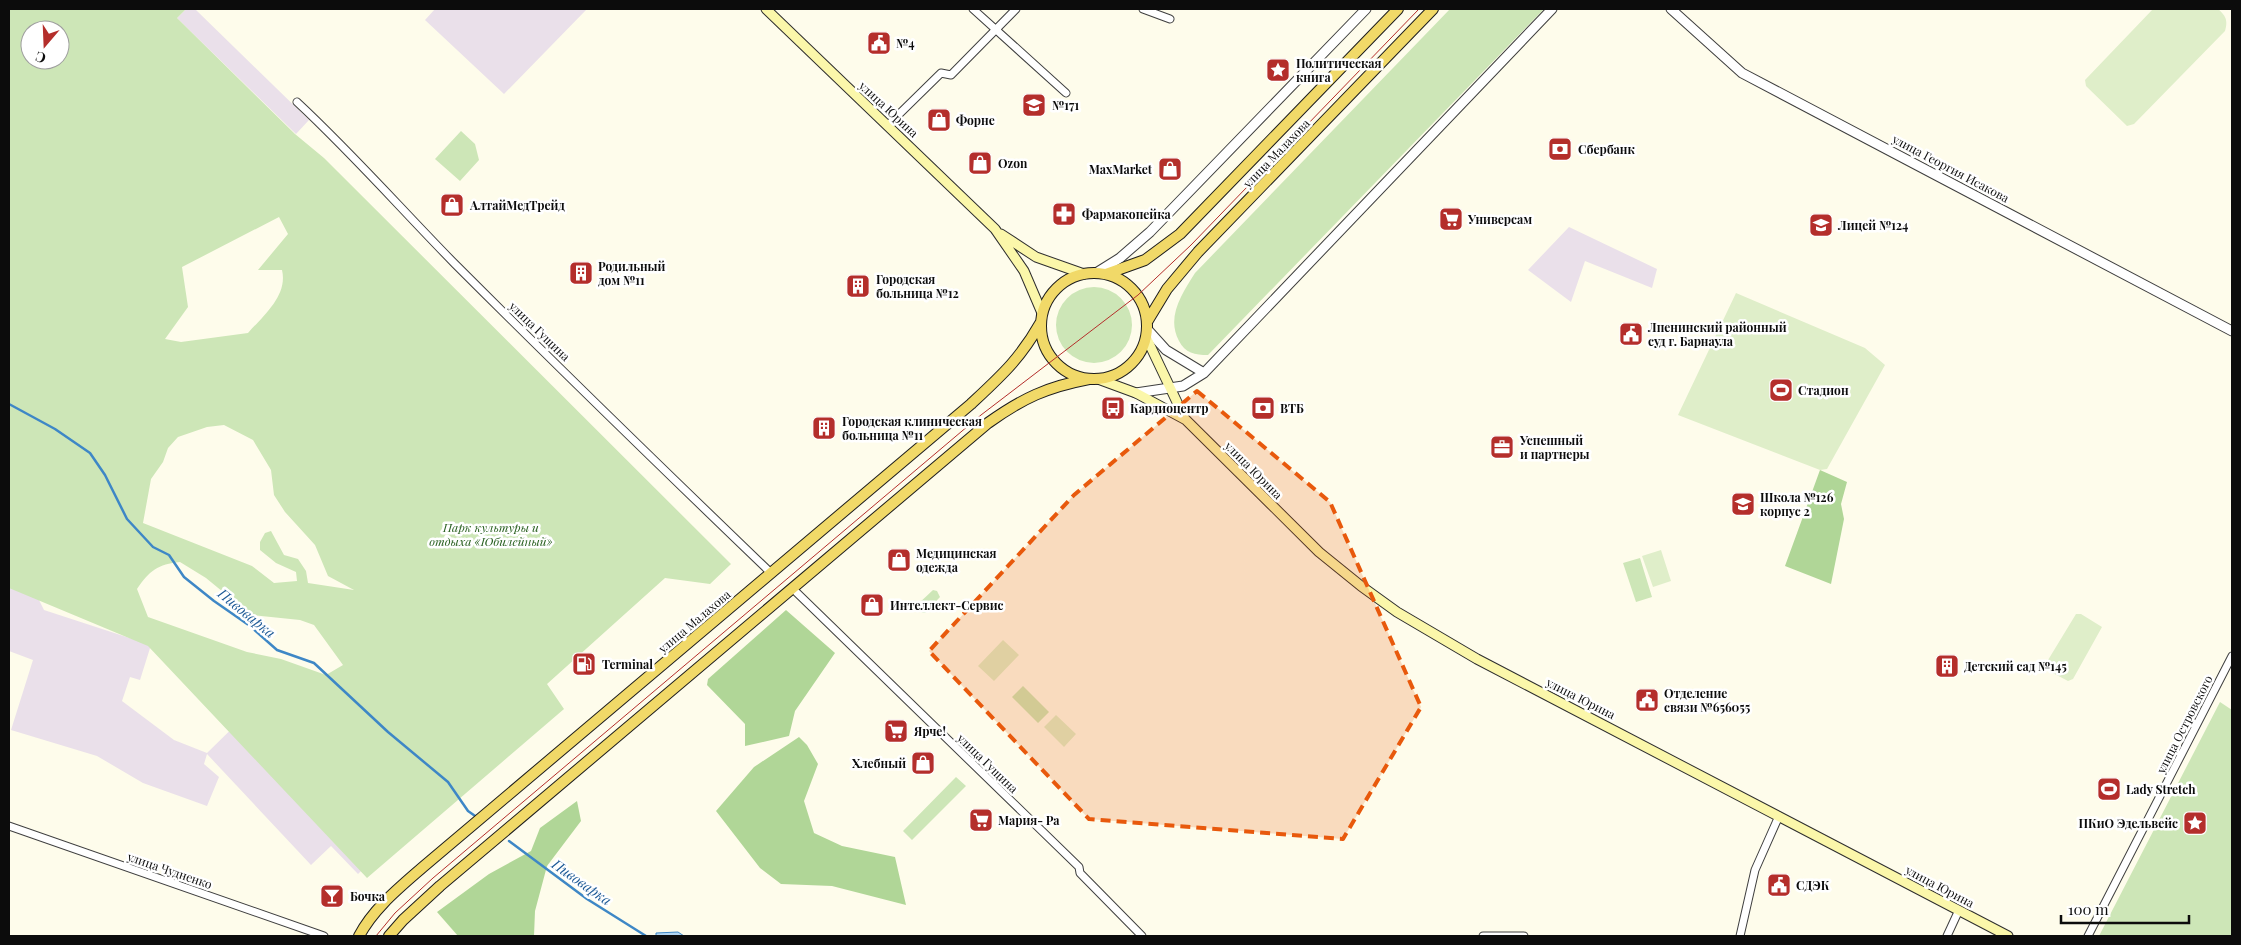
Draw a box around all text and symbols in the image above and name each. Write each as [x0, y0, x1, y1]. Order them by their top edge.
north arrow [20, 20, 70, 70]
public building icon: №4 [866, 30, 892, 56]
place label: №4 [896, 35, 915, 51]
text: С [33, 47, 48, 68]
place label: Политическая книга [1296, 55, 1382, 85]
place icon: Политическая книга [1265, 57, 1291, 83]
street label: улица Юрина [855, 77, 922, 141]
school or university icon: №171 [1021, 92, 1047, 118]
place label: №171 [1052, 97, 1079, 113]
shop icon: Форне [926, 107, 952, 133]
place label: Форне [956, 112, 995, 128]
street label: улица Малахова [1238, 115, 1313, 192]
street label: улица Георгия Исакова [1889, 130, 2012, 206]
bank icon: Сбербанк [1547, 136, 1573, 162]
place label: Сбербанк [1578, 141, 1635, 157]
shop icon: Ozon [967, 150, 993, 176]
place label: Ozon [998, 155, 1028, 171]
shop icon: MaxMarket [1157, 156, 1183, 182]
place label: MaxMarket [1089, 161, 1153, 177]
shop icon: АлтайМедТрейд [439, 192, 465, 218]
place label: АлтайМедТрейд [469, 197, 565, 213]
pharmacy icon: Фармакопейка [1051, 201, 1077, 227]
place label: Фармакопейка [1082, 206, 1172, 222]
supermarket icon: Универсам [1438, 206, 1464, 232]
place label: Универсам [1467, 211, 1532, 227]
school or university icon: Лицей №124 [1808, 212, 1834, 238]
place label: Лицей №124 [1837, 217, 1908, 233]
place label: Родильный дом №11 [598, 258, 666, 288]
building icon: Родильный дом №11 [568, 260, 594, 286]
place label: Городская больница №12 [876, 271, 959, 301]
building icon: Городская больница №12 [845, 273, 871, 299]
street label: улица Гущина [505, 297, 574, 364]
place label: Лпенинский районный суд г. Барнаула [1647, 319, 1787, 349]
public building icon: Лпенинский районный суд г. Барнаула [1618, 321, 1644, 347]
sports icon: Стадион [1768, 377, 1794, 403]
place label: Стадион [1798, 382, 1849, 398]
bus stop icon: Кардиоцентр [1100, 395, 1126, 421]
bank icon: ВТБ [1250, 395, 1276, 421]
place label: Кардиоцентр [1130, 400, 1209, 416]
place label: ВТБ [1280, 400, 1304, 416]
place label: Городская клиническая больница №11 [842, 413, 982, 443]
building icon: Городская клиническая больница №11 [811, 415, 837, 441]
place label: Успешный и партнеры [1519, 432, 1590, 462]
office icon: Успешный и партнеры [1489, 434, 1515, 460]
street label: улица Юрина [1221, 437, 1286, 502]
place label: Школа №126 корпус 2 [1760, 489, 1834, 519]
school or university icon: Школа №126 корпус 2 [1730, 491, 1756, 517]
park label: Парк культуры и отдыха «Юбилейный» [429, 519, 553, 549]
place label: Медицинская одежда [916, 545, 997, 575]
shop icon: Медицинская одежда [886, 547, 912, 573]
water label: Пивоварка [213, 583, 280, 642]
street label: улица Малахова [654, 586, 733, 657]
shop icon: Интеллект-Сервис [859, 592, 885, 618]
place label: Интеллект-Сервис [890, 597, 1004, 613]
fuel station icon: Terminal [571, 651, 597, 677]
building icon: Детский сад №145 [1934, 653, 1960, 679]
place label: Terminal [602, 656, 653, 672]
place label: Детский сад №145 [1964, 658, 2067, 674]
street label: улица Островского [2152, 672, 2216, 777]
street label: улица Юрина [1543, 673, 1618, 722]
place label: Отделение связи №656055 [1664, 685, 1751, 715]
public building icon: Отделение связи №656055 [1634, 687, 1660, 713]
supermarket icon: Ярче! [883, 718, 909, 744]
place label: Ярче! [913, 723, 946, 739]
street label: улица Гущина [953, 729, 1022, 796]
shop icon: Хлебный [910, 750, 936, 776]
place label: Хлебный [852, 755, 906, 771]
sports icon: Lady Stretch [2096, 776, 2122, 802]
place label: Lady Stretch [2126, 781, 2196, 797]
supermarket icon: Мария- Ра [968, 807, 994, 833]
place icon: ПКиО Эдельвейс [2182, 810, 2208, 836]
place label: Мария- Ра [998, 812, 1060, 828]
place label: ПКиО Эдельвейс [2078, 815, 2178, 831]
street label: улица Чудненко [124, 848, 215, 892]
water label: Пивоварка [548, 854, 616, 910]
street label: улица Юрина [1902, 861, 1977, 911]
public building icon: СДЭК [1766, 872, 1792, 898]
place label: СДЭК [1796, 877, 1830, 893]
bar icon: Бочка [319, 883, 345, 909]
place label: Бочка [350, 888, 386, 904]
scale bar [2061, 892, 2188, 924]
text: 100 m [2068, 899, 2109, 919]

